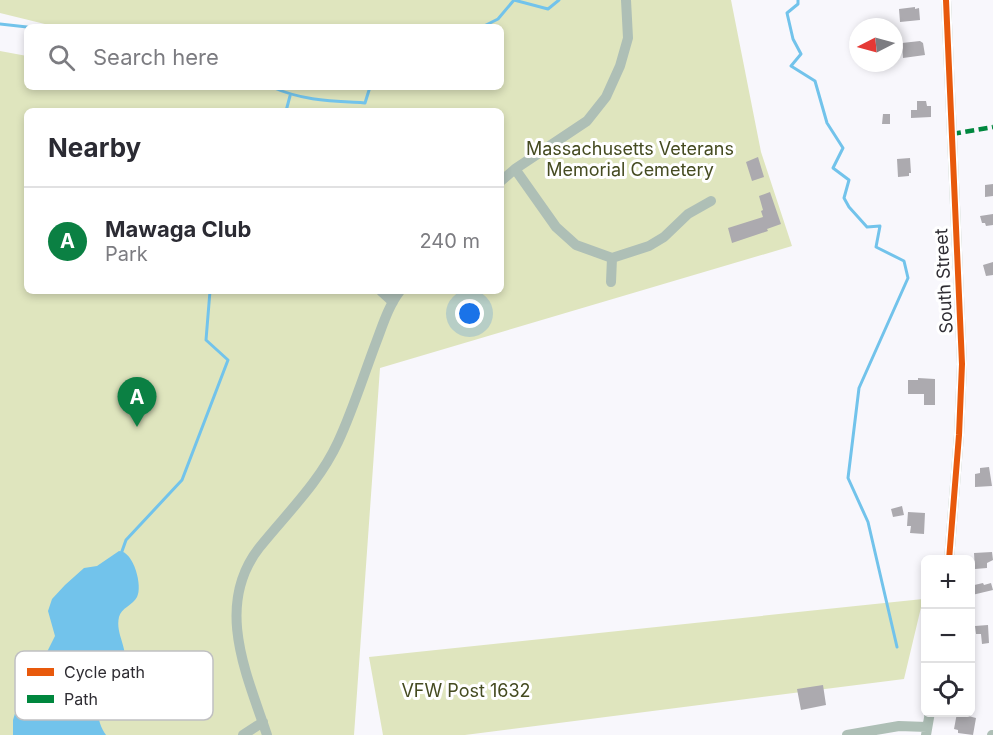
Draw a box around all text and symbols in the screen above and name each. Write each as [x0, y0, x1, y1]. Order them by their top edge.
north arrow [849, 18, 903, 72]
search box [24, 24, 504, 90]
icon: search [45, 41, 78, 74]
text: Search here [93, 44, 219, 70]
text: Nearby [48, 132, 141, 163]
park label: Massachusetts Veterans Memorial Cemetery [526, 138, 734, 180]
text: Mawaga Club [105, 216, 251, 242]
street label: South Street [930, 228, 957, 334]
text: A [60, 229, 75, 253]
text: 240 m [419, 229, 480, 253]
text: Park [105, 242, 148, 266]
your location [455, 299, 484, 328]
pin: A [118, 378, 156, 427]
map controls [921, 555, 975, 717]
button: + [921, 555, 975, 609]
button: − [921, 609, 975, 663]
legend [15, 651, 213, 720]
text: Cycle path [64, 662, 145, 682]
button: locate [921, 663, 975, 717]
park label: VFW Post 1632 [401, 680, 531, 701]
text: Path [64, 689, 98, 709]

